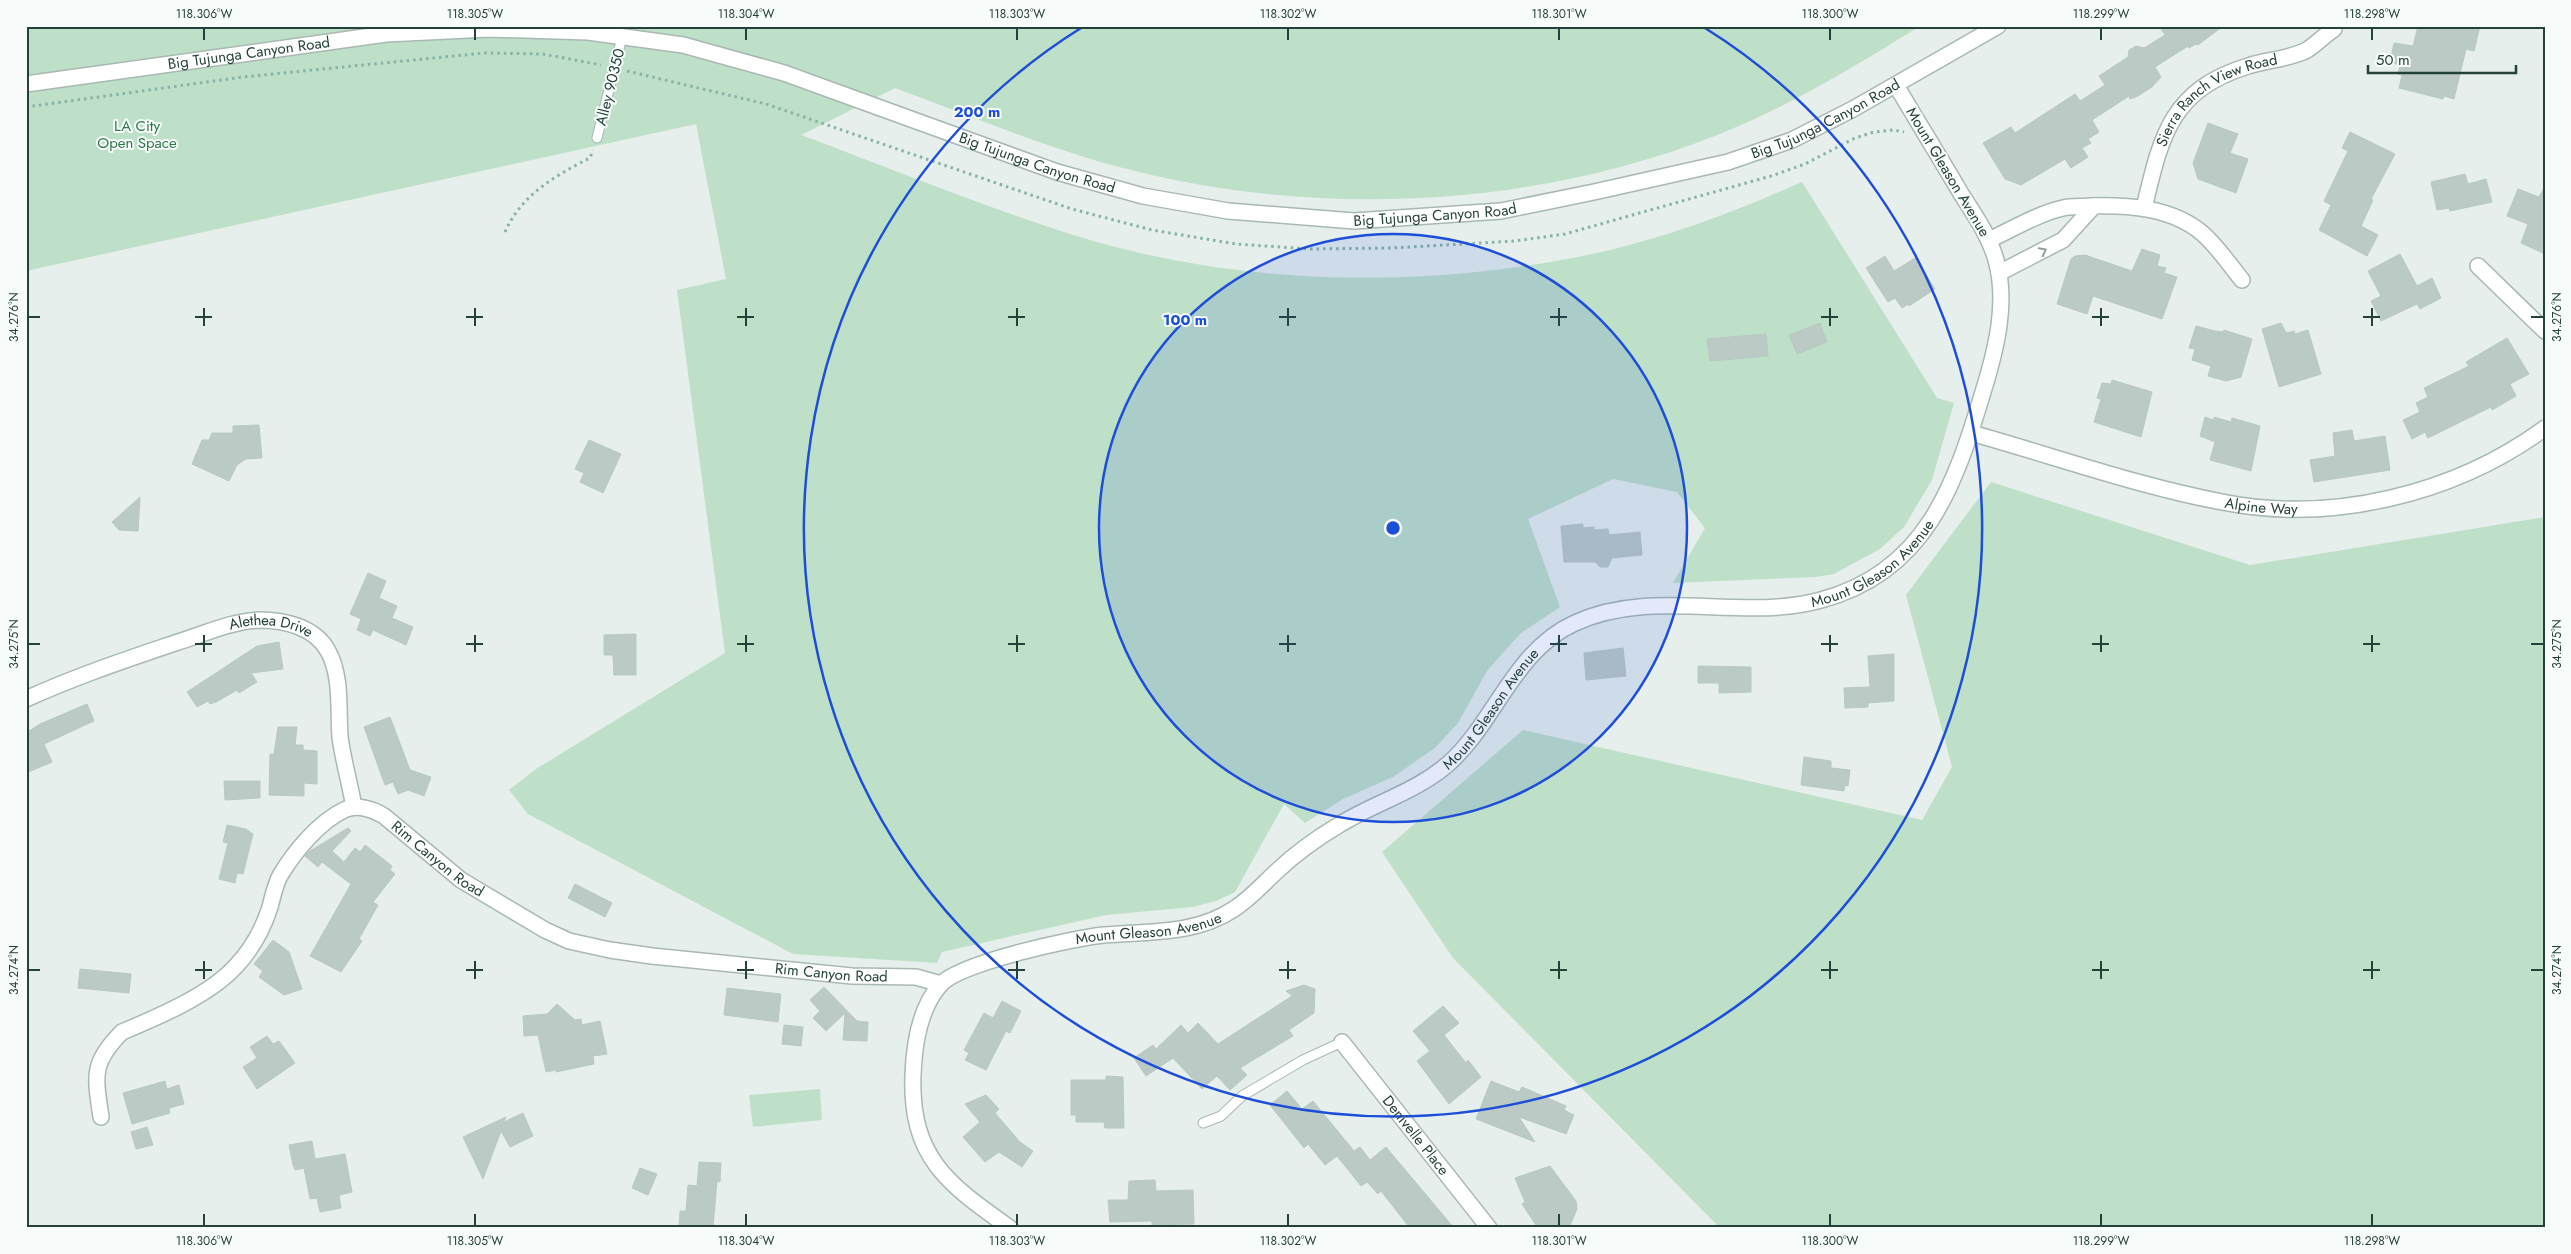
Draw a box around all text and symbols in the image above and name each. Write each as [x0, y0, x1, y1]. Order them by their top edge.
text: 118.306°W [176, 5, 232, 23]
text: 118.305°W [447, 5, 503, 23]
text: 118.304°W [718, 5, 774, 23]
text: 118.303°W [989, 5, 1045, 23]
text: 118.302°W [1260, 5, 1316, 23]
text: 118.301°W [1531, 5, 1587, 23]
text: 118.300°W [1802, 5, 1859, 23]
text: 118.299°W [2073, 5, 2129, 23]
text: 118.298°W [2344, 5, 2400, 23]
street label: Big Tujunga Canyon Road [166, 31, 331, 75]
scale bar [2368, 42, 2516, 74]
street label: Alley 90350 [590, 46, 630, 128]
street label: Sierra Ranch View Road [2151, 49, 2279, 150]
text: 50 m [2376, 49, 2410, 71]
street label: Big Tujunga Canyon Road [1748, 73, 1904, 164]
text: 200 m [954, 101, 1000, 123]
street label: Mount Gleason Avenue [1901, 103, 1996, 241]
park label: LA City Open Space [97, 115, 177, 154]
street label: Big Tujunga Canyon Road [956, 126, 1118, 199]
street label: Big Tujunga Canyon Road [1353, 197, 1519, 232]
one-way arrow [2038, 247, 2047, 257]
text: 34.276°N [5, 292, 23, 342]
text: 34.276°N [2548, 292, 2566, 342]
text: 100 m [1163, 309, 1207, 331]
street label: Alpine Way [2223, 492, 2298, 520]
street label: Mount Gleason Avenue [1809, 515, 1939, 613]
centre of rings [1384, 519, 1402, 537]
street label: Alethea Drive [227, 609, 318, 643]
text: 34.275°N [5, 619, 23, 669]
text: 34.275°N [2548, 619, 2566, 669]
street label: Mount Gleason Avenue [1438, 643, 1544, 775]
street label: Rim Canyon Road [386, 815, 488, 902]
street label: Mount Gleason Avenue [1074, 907, 1225, 950]
text: 34.274°N [5, 945, 23, 995]
text: 34.274°N [2548, 945, 2566, 995]
street label: Rim Canyon Road [774, 957, 888, 988]
street label: Denivelle Place [1377, 1091, 1455, 1180]
text: 118.306°W [176, 1232, 232, 1250]
text: 118.305°W [447, 1232, 503, 1250]
text: 118.304°W [718, 1232, 774, 1250]
text: 118.303°W [989, 1232, 1045, 1250]
text: 118.302°W [1260, 1232, 1316, 1250]
text: 118.301°W [1531, 1232, 1587, 1250]
text: 118.300°W [1802, 1232, 1859, 1250]
text: 118.299°W [2073, 1232, 2129, 1250]
text: 118.298°W [2344, 1232, 2400, 1250]

